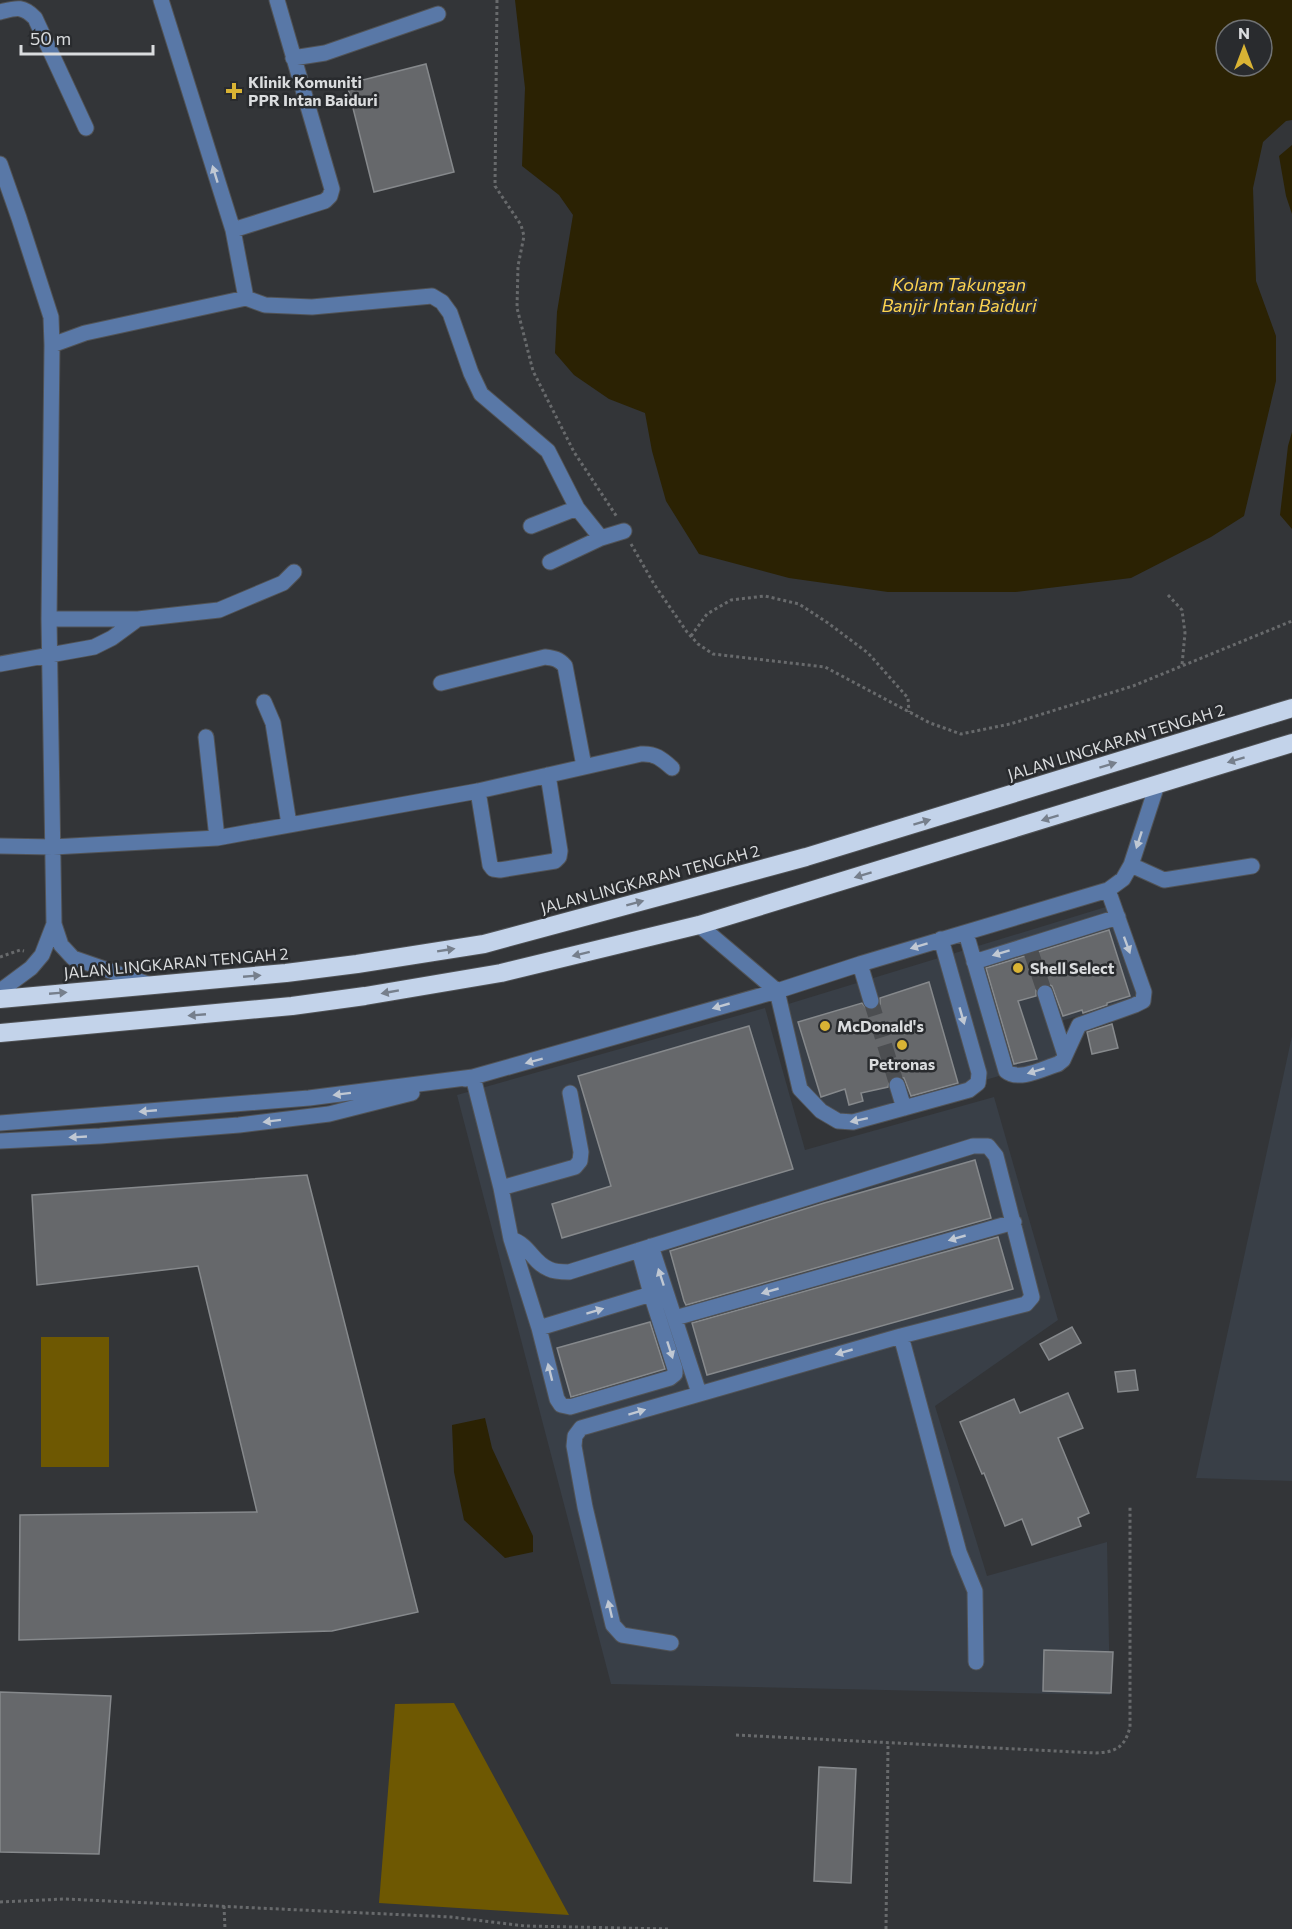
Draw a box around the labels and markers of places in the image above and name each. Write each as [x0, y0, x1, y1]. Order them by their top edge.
place label: Klinik Komuniti PPR Intan Baiduri [248, 72, 378, 109]
marker: Klinik Komuniti PPR Intan Baiduri [225, 82, 243, 100]
place label: Shell Select [1030, 958, 1115, 977]
marker: Shell Select [1011, 961, 1025, 975]
place label: McDonald's [837, 1016, 924, 1035]
marker: McDonald's [818, 1019, 832, 1033]
marker: Petronas [895, 1038, 909, 1052]
place label: Petronas [869, 1054, 935, 1073]

